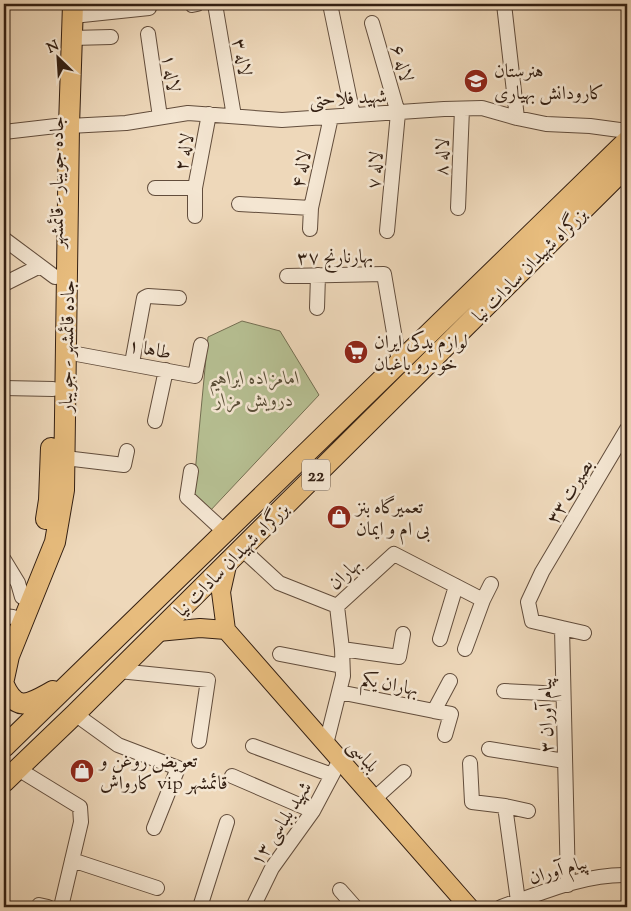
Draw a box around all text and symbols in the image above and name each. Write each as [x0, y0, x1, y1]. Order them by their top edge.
north arrow [32, 32, 82, 82]
text: N [44, 37, 63, 59]
street label: لاله ۳ [224, 37, 257, 78]
street label: لاله ۶ [382, 42, 419, 86]
street label: لاله ۱ [154, 53, 186, 94]
place label: هنرستان کارودانش بهیاری [494, 59, 604, 108]
school or university icon: هنرستان کارودانش بهیاری [463, 68, 489, 94]
street label: شهید فلاحتی [309, 84, 388, 115]
street label: جاده جویبار - قائمشهر [45, 116, 72, 250]
street label: لاله ۲ [169, 131, 202, 174]
street label: لاله ۸ [429, 138, 458, 176]
street label: لاله ۴ [285, 148, 320, 191]
street label: لاله ۷ [361, 150, 392, 190]
street label: بزرگراه شهیدان سادات نیا [467, 201, 595, 329]
street label: بهارنارنج ۳۷ [297, 244, 373, 274]
street label: جاده قائمشهر - جویبار [54, 280, 83, 414]
place label: لوازم یدکی ایران خودرو باغبان [374, 330, 468, 379]
street label: طاها ۱ [126, 333, 173, 368]
supermarket icon: لوازم یدکی ایران خودرو باغبان [343, 339, 369, 365]
park label: امامزاده ابراهیم درویش مزار [208, 366, 300, 415]
street label: بصیرت ۳۳ [541, 455, 601, 530]
road number: 22 [302, 460, 330, 490]
place label: تعمیرگاه بنز بی ام و ایمان [354, 495, 430, 545]
street label: بزرگراه شهیدان سادات نیا [169, 496, 297, 624]
shop icon: تعمیرگاه بنز بی ام و ایمان [326, 504, 352, 530]
street label: بهاران [323, 552, 368, 597]
street label: بهاران یکم [358, 667, 420, 706]
street label: پیام آوران ۳ [533, 677, 563, 753]
street label: بلباسی [340, 734, 384, 779]
place label: تعویض روغن و کارواش vip قائمشهر [98, 749, 228, 798]
shop icon: تعویض روغن و کارواش vip قائمشهر [69, 758, 95, 784]
street label: شهید بلباسی ١٣ [245, 777, 320, 872]
street label: پیام آوران [526, 850, 592, 894]

